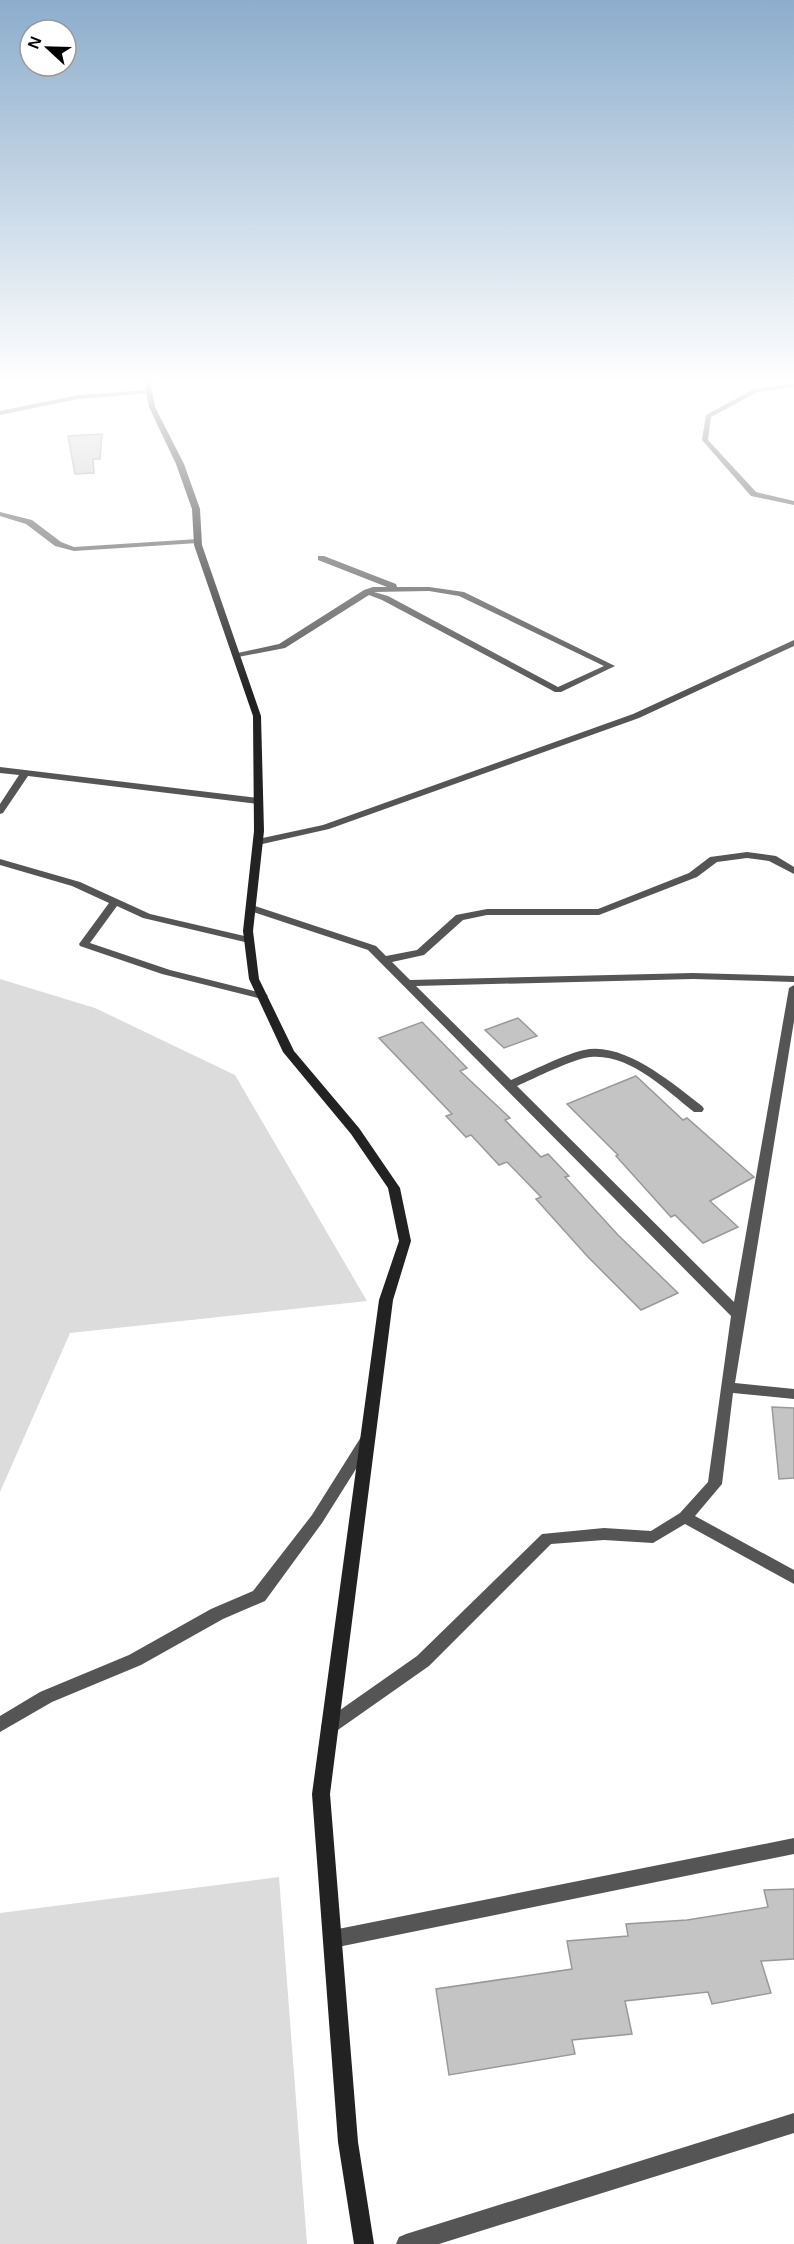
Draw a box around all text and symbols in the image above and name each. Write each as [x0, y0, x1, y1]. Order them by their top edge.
north arrow [18, 18, 78, 78]
text: N [25, 34, 45, 51]

